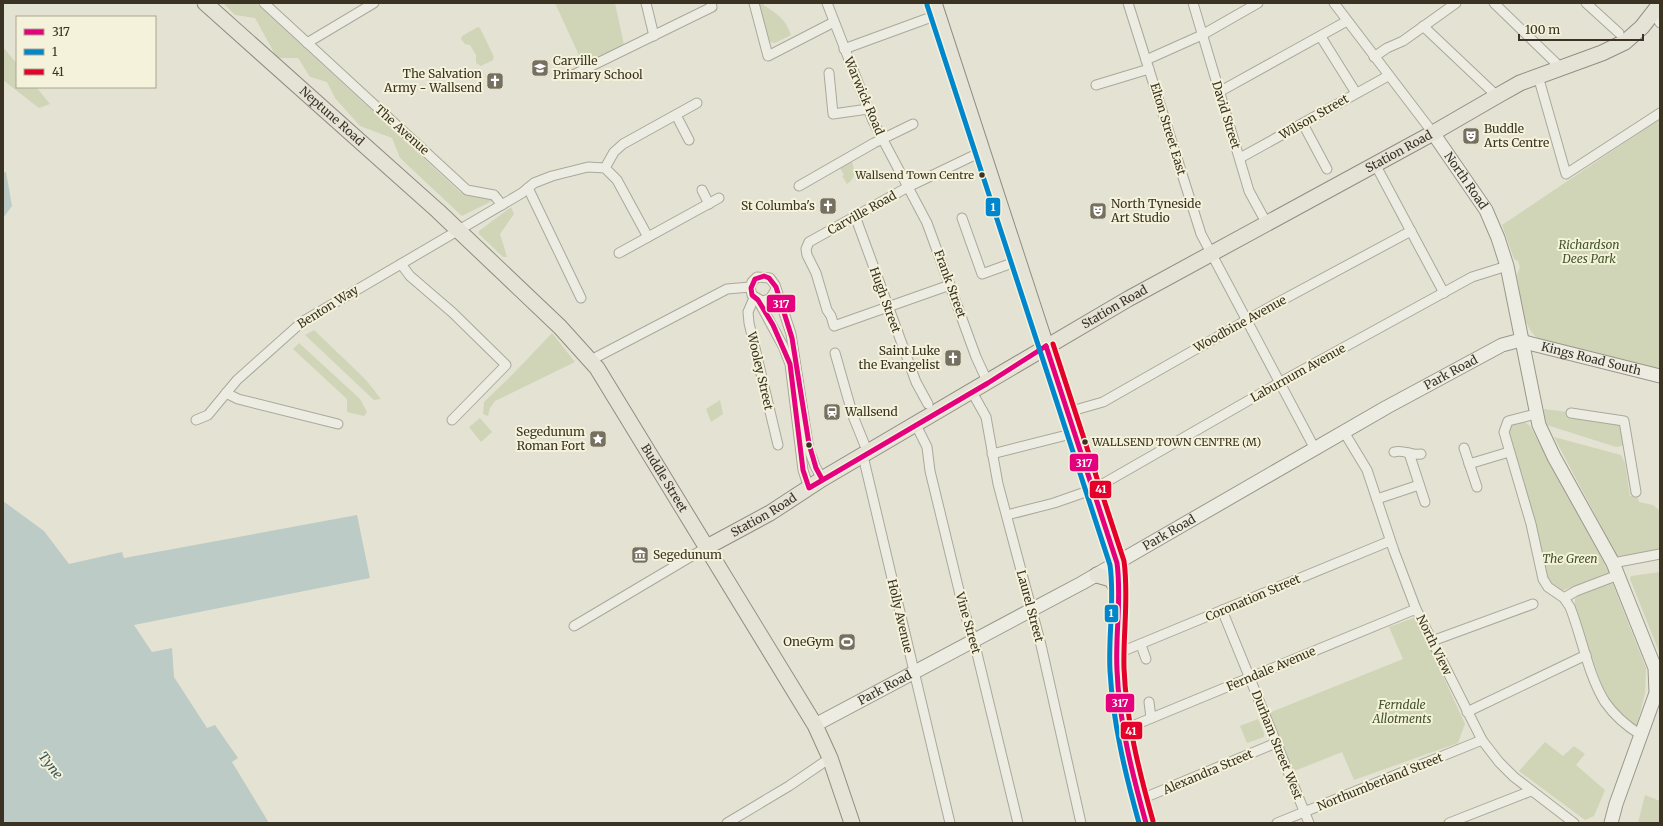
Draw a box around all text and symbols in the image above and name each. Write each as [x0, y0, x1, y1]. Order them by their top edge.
legend [16, 16, 156, 88]
scale bar [1519, 16, 1643, 42]
text: 100 m [1525, 22, 1560, 37]
text: 317 [52, 24, 70, 39]
text: 1 [52, 44, 58, 59]
place label: Carville Primary School [553, 53, 643, 82]
street label: Warwick Road [841, 54, 888, 137]
school or university icon: Carville Primary School [530, 58, 550, 78]
text: 41 [52, 64, 65, 79]
place label: The Salvation Army - Wallsend [383, 66, 482, 95]
church icon: The Salvation Army - Wallsend [485, 71, 505, 91]
street label: David Street [1209, 79, 1244, 151]
street label: Elton Street East [1147, 81, 1190, 177]
street label: Neptune Road [297, 83, 367, 149]
street label: Wilson Street [1276, 91, 1351, 143]
street label: The Avenue [372, 101, 432, 158]
place label: Buddle Arts Centre [1483, 121, 1549, 150]
theatre icon: Buddle Arts Centre [1461, 126, 1481, 146]
street label: Station Road [1363, 127, 1435, 175]
street label: North Road [1441, 149, 1491, 212]
place label: Wallsend Town Centre [854, 168, 974, 182]
marker: Wallsend Town Centre [977, 170, 987, 180]
street label: Carville Road [825, 187, 899, 238]
church icon: St Columba's [818, 196, 838, 216]
place label: North Tyneside Art Studio [1110, 196, 1201, 225]
line badge: 1 [985, 197, 1001, 217]
place label: St Columba's [741, 198, 815, 213]
text: 1 [990, 200, 996, 214]
theatre icon: North Tyneside Art Studio [1088, 201, 1108, 221]
park label: Richardson Dees Park [1558, 237, 1620, 266]
street label: Frank Street [931, 248, 970, 320]
street label: Hugh Street [867, 265, 904, 335]
street label: Benton Way [294, 282, 361, 331]
street label: Station Road [1079, 282, 1150, 332]
street label: Woodbine Avenue [1190, 292, 1289, 356]
line badge: 317 [766, 294, 796, 313]
text: 317 [773, 297, 790, 311]
street label: Wooley Street [744, 329, 777, 412]
street label: Kings Road South [1540, 339, 1643, 378]
street label: Laburnum Avenue [1248, 340, 1348, 405]
place label: Saint Luke the Evangelist [859, 343, 940, 372]
church icon: Saint Luke the Evangelist [943, 348, 963, 368]
street label: Park Road [1421, 352, 1480, 393]
station icon: Wallsend [822, 402, 842, 422]
place label: Wallsend [844, 404, 898, 419]
place label: Segedunum Roman Fort [516, 424, 585, 453]
place icon: Segedunum Roman Fort [588, 429, 608, 449]
place label: WALLSEND TOWN CENTRE (M) [1091, 435, 1261, 449]
marker: WALLSEND TOWN CENTRE (M) [1080, 437, 1090, 447]
unlabelled marker [804, 440, 814, 450]
street label: Buddle Street [638, 441, 691, 515]
line badge: 317 [1069, 453, 1099, 472]
text: 317 [1076, 456, 1093, 470]
line badge: 41 [1089, 480, 1112, 499]
text: 41 [1095, 482, 1107, 496]
street label: Station Road [728, 490, 799, 540]
street label: Park Road [1140, 511, 1198, 553]
museum icon: Segedunum [630, 545, 650, 565]
place label: Segedunum [653, 547, 722, 562]
park label: The Green [1542, 551, 1598, 566]
street label: Laurel Street [1014, 568, 1047, 644]
street label: Coronation Street [1203, 571, 1303, 624]
street label: Holly Avenue [885, 577, 916, 654]
street label: Vine Street [952, 589, 984, 656]
line badge: 1 [1104, 604, 1119, 623]
text: 1 [1108, 606, 1114, 620]
street label: North View [1413, 612, 1456, 678]
sports icon: OneGym [837, 632, 857, 652]
place label: OneGym [783, 634, 834, 649]
street label: Ferndale Avenue [1224, 643, 1318, 694]
street label: Park Road [855, 667, 914, 708]
street label: Durham Street West [1249, 688, 1306, 802]
line badge: 317 [1105, 693, 1135, 713]
text: 317 [1112, 696, 1129, 710]
park label: Ferndale Allotments [1371, 697, 1432, 726]
line badge: 41 [1120, 721, 1143, 740]
text: 41 [1125, 724, 1137, 738]
street label: Alexandra Street [1160, 746, 1255, 798]
water label: Tyne [35, 748, 67, 783]
street label: Northumberland Street [1315, 749, 1445, 814]

